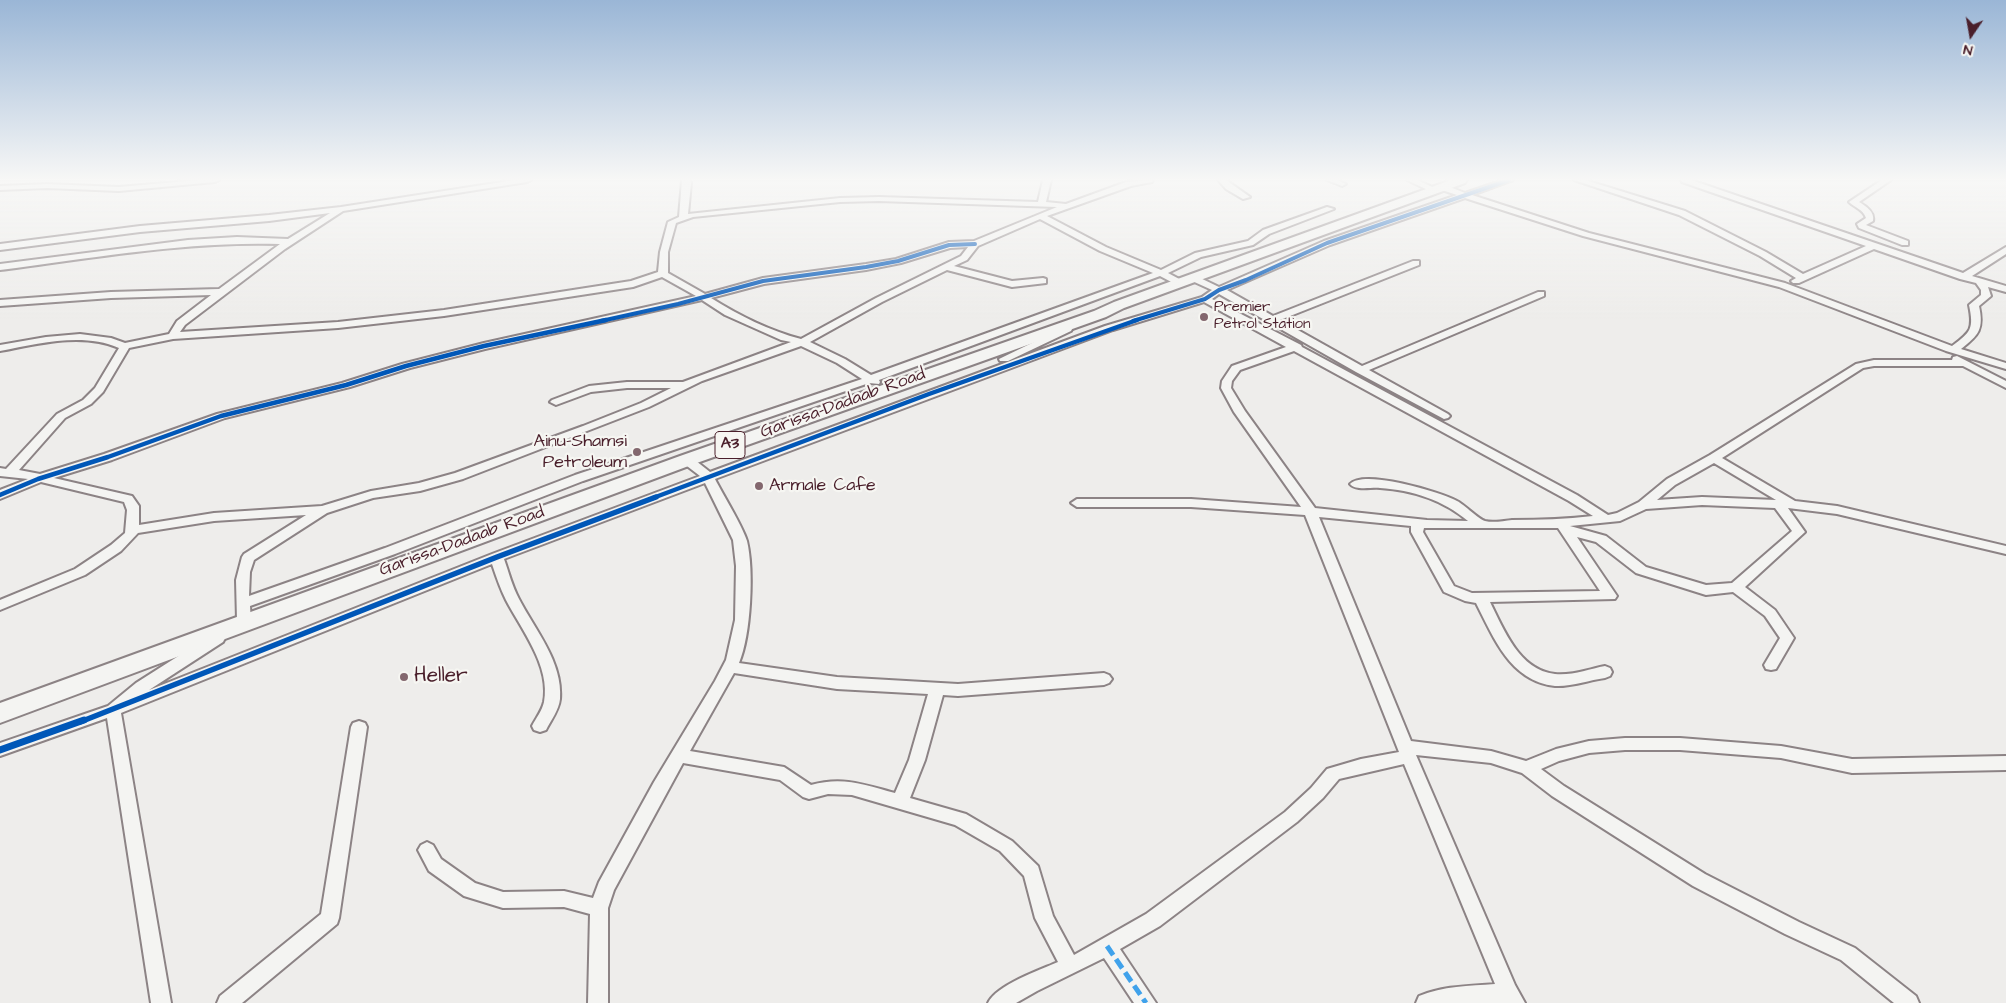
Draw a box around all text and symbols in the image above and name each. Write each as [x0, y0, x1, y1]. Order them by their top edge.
north arrow [1946, 10, 1996, 60]
text: N [1962, 39, 1974, 60]
place label: Premier Petrol Station [1214, 299, 1310, 334]
marker: Premier Petrol Station [1198, 311, 1210, 323]
street label: Garissa-Dadaab Road [757, 364, 929, 444]
place label: Ainu-Shamsi Petroleum [534, 431, 627, 474]
road number: A3 [715, 432, 745, 458]
marker: Ainu-Shamsi Petroleum [631, 446, 643, 458]
place label: Armale Cafe [769, 475, 876, 497]
marker: Armale Cafe [753, 480, 765, 492]
street label: Garissa-Dadaab Road [376, 502, 548, 582]
place label: Heller [414, 664, 468, 690]
marker: Heller [398, 671, 410, 683]

